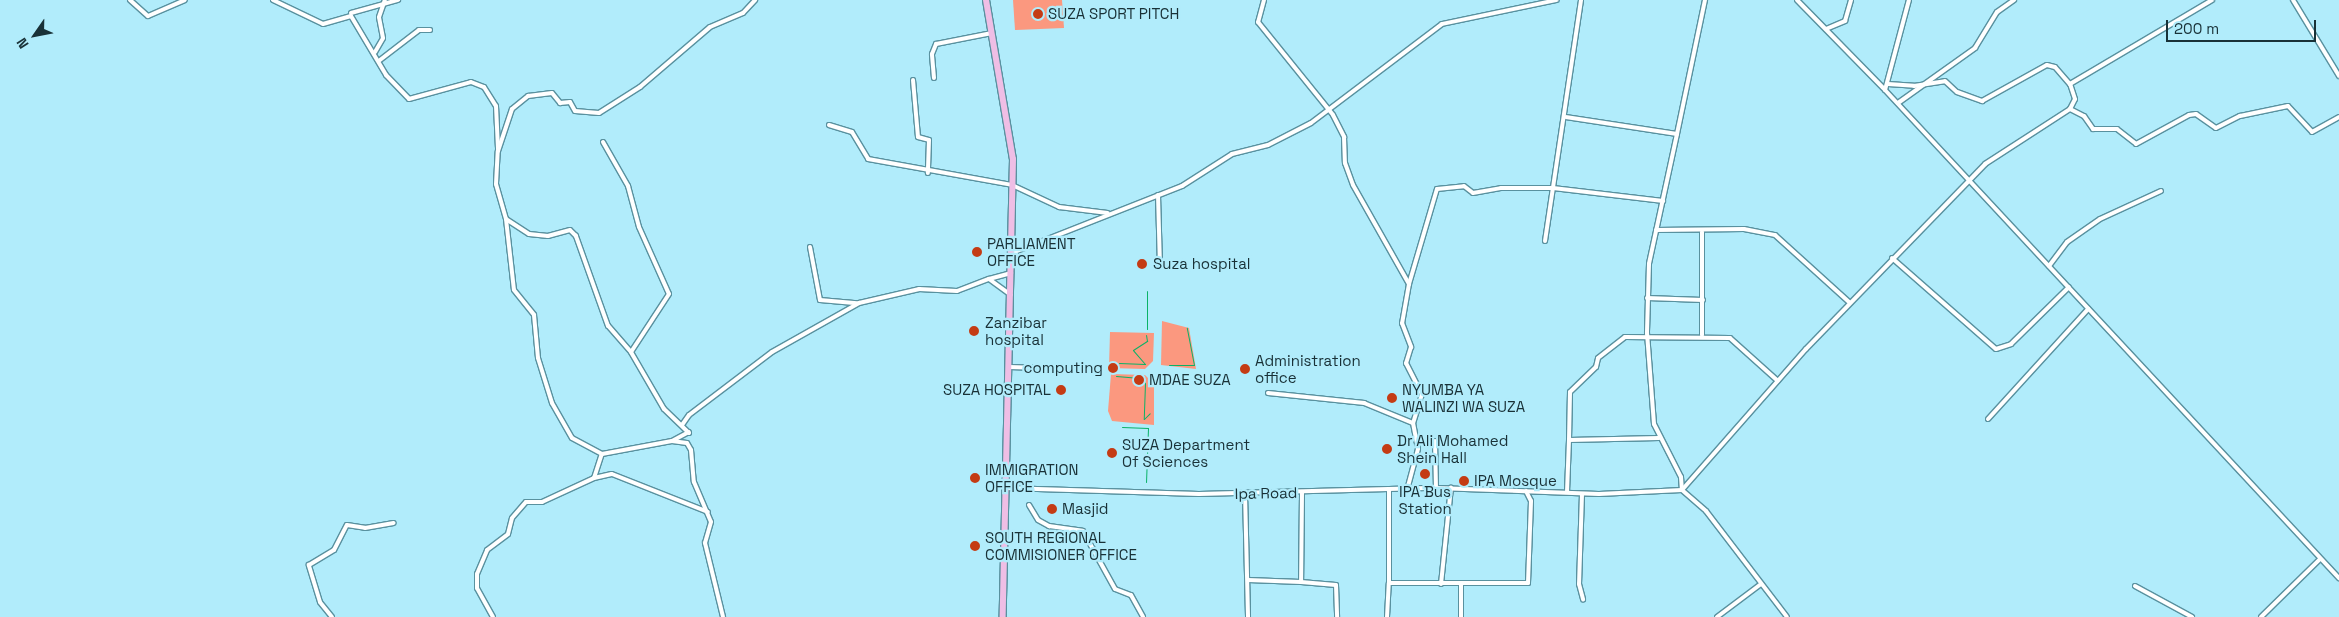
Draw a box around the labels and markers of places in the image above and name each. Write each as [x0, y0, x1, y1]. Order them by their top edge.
place label: SUZA SPORT PITCH [1048, 5, 1180, 23]
marker: SUZA SPORT PITCH [1032, 8, 1044, 20]
place label: PARLIAMENT OFFICE [987, 234, 1076, 269]
marker: PARLIAMENT OFFICE [971, 246, 983, 258]
place label: Suza hospital [1153, 255, 1250, 273]
marker: Suza hospital [1135, 257, 1149, 271]
place label: Zanzibar hospital [985, 313, 1047, 348]
marker: Zanzibar hospital [967, 324, 981, 338]
place label: Administration office [1255, 351, 1361, 386]
place label: computing [1024, 359, 1103, 377]
marker: computing [1107, 362, 1119, 374]
marker: Administration office [1239, 363, 1251, 375]
place label: MDAE SUZA [1149, 371, 1231, 389]
marker: MDAE SUZA [1133, 374, 1145, 386]
place label: NYUMBA YA WALINZI WA SUZA [1402, 380, 1526, 415]
place label: SUZA HOSPITAL [943, 381, 1051, 399]
marker: SUZA HOSPITAL [1055, 384, 1067, 396]
marker: NYUMBA YA WALINZI WA SUZA [1386, 392, 1398, 404]
place label: Dr Ali Mohamed Shein Hall [1397, 431, 1509, 466]
place label: SUZA Department Of Sciences [1122, 435, 1250, 470]
marker: Dr Ali Mohamed Shein Hall [1381, 443, 1393, 455]
marker: SUZA Department Of Sciences [1106, 447, 1118, 459]
place label: IMMIGRATION OFFICE [985, 460, 1078, 495]
marker: IPA Bus Station [1419, 468, 1431, 480]
marker: IMMIGRATION OFFICE [969, 472, 981, 484]
place label: IPA Mosque [1474, 472, 1557, 490]
marker: IPA Mosque [1458, 475, 1470, 487]
place label: IPA Bus Station [1398, 482, 1452, 517]
place label: Masjid [1062, 500, 1108, 518]
marker: Masjid [1046, 503, 1058, 515]
place label: SOUTH REGIONAL COMMISIONER OFFICE [985, 528, 1137, 563]
marker: SOUTH REGIONAL COMMISIONER OFFICE [969, 540, 981, 552]

